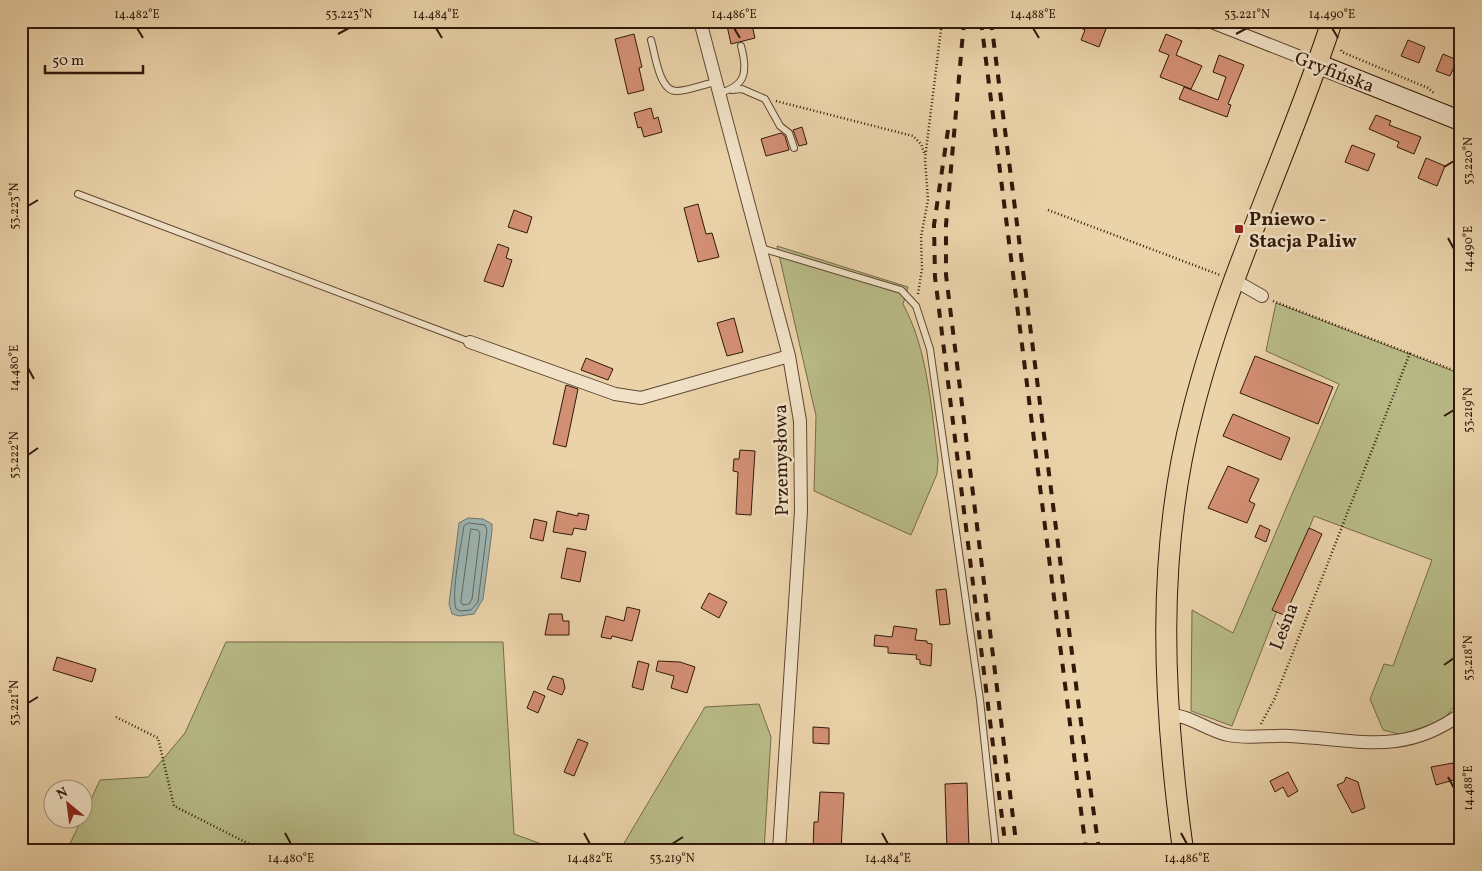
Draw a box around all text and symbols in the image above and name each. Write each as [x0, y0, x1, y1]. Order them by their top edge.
text: 14.482°E [114, 7, 160, 23]
text: 53.223°N [326, 7, 373, 23]
text: 14.484°E [413, 7, 459, 23]
text: 14.486°E [711, 7, 757, 23]
text: 14.488°E [1010, 7, 1056, 23]
text: 53.221°N [1224, 7, 1270, 23]
text: 14.490°E [1309, 7, 1355, 23]
scale bar [45, 42, 142, 74]
street label: Gryfińska [1291, 46, 1378, 100]
text: 50 m [52, 51, 84, 72]
text: 53.220°N [1461, 137, 1477, 185]
text: 53.223°N [7, 182, 23, 229]
place label: Pniewo - Stacja Paliw [1249, 207, 1357, 255]
marker: Pniewo - Stacja Paliw [1233, 223, 1245, 235]
text: 14.490°E [1461, 226, 1477, 272]
text: 14.480°E [7, 345, 23, 391]
text: 53.219°N [1461, 387, 1477, 433]
street label: Przemysłowa [768, 404, 796, 516]
text: 53.222°N [7, 431, 23, 479]
street label: Leśna [1264, 599, 1306, 654]
text: 53.218°N [1461, 635, 1477, 681]
text: 53.221°N [7, 680, 23, 726]
text: 14.488°E [1461, 765, 1477, 811]
north arrow [42, 778, 92, 828]
text: N [53, 783, 71, 805]
text: 14.480°E [268, 851, 314, 867]
text: 14.482°E [567, 851, 613, 867]
text: 53.219°N [649, 851, 695, 867]
text: 14.484°E [865, 851, 911, 867]
text: 14.486°E [1164, 851, 1210, 867]

